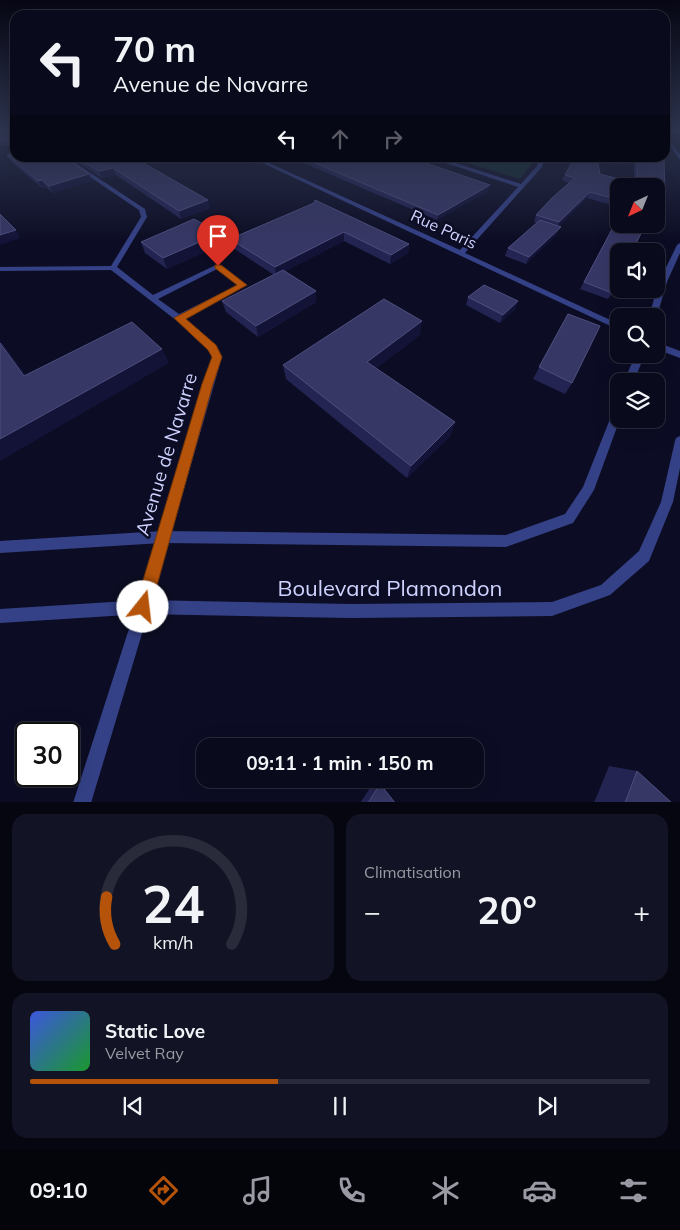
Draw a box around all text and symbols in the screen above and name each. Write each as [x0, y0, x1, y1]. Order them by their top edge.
text: 70 m [113, 27, 196, 71]
icon: left [30, 30, 95, 95]
text: Avenue de Navarre [113, 70, 308, 98]
icon: left [273, 125, 301, 153]
icon: ahead [326, 125, 354, 153]
icon: right [379, 125, 407, 153]
north arrow [610, 178, 665, 232]
map controls [610, 178, 665, 428]
street label: Rue Paris [408, 205, 480, 253]
pin [197, 215, 239, 266]
icon: arrive [204, 222, 232, 250]
button: sound [610, 243, 665, 298]
button: search [610, 308, 665, 363]
street label: Avenue de Navarre [130, 370, 202, 538]
button: layers [610, 373, 665, 428]
street label: Boulevard Plamondon [278, 574, 502, 602]
position arrow [116, 580, 168, 632]
speed limit sign: 30 [15, 722, 80, 787]
text: 09:11 · 1 min · 150 m [246, 751, 434, 775]
text: Climatisation [364, 862, 461, 882]
text: 24 [142, 871, 204, 936]
text: 20° [477, 886, 537, 934]
text: − [364, 894, 381, 929]
text: + [633, 894, 650, 929]
text: km/h [153, 931, 193, 953]
text: Static Love [105, 1019, 205, 1043]
text: Velvet Ray [105, 1043, 184, 1063]
icon: previous [119, 1092, 147, 1120]
icon: pause [326, 1092, 354, 1120]
icon: next [533, 1092, 561, 1120]
icon: directions [146, 1173, 181, 1208]
icon: music [240, 1173, 275, 1208]
icon: phone [334, 1173, 369, 1208]
icon: climate [428, 1173, 463, 1208]
icon: car [522, 1173, 557, 1208]
icon: filters [616, 1173, 651, 1208]
text: 09:10 [29, 1176, 88, 1204]

